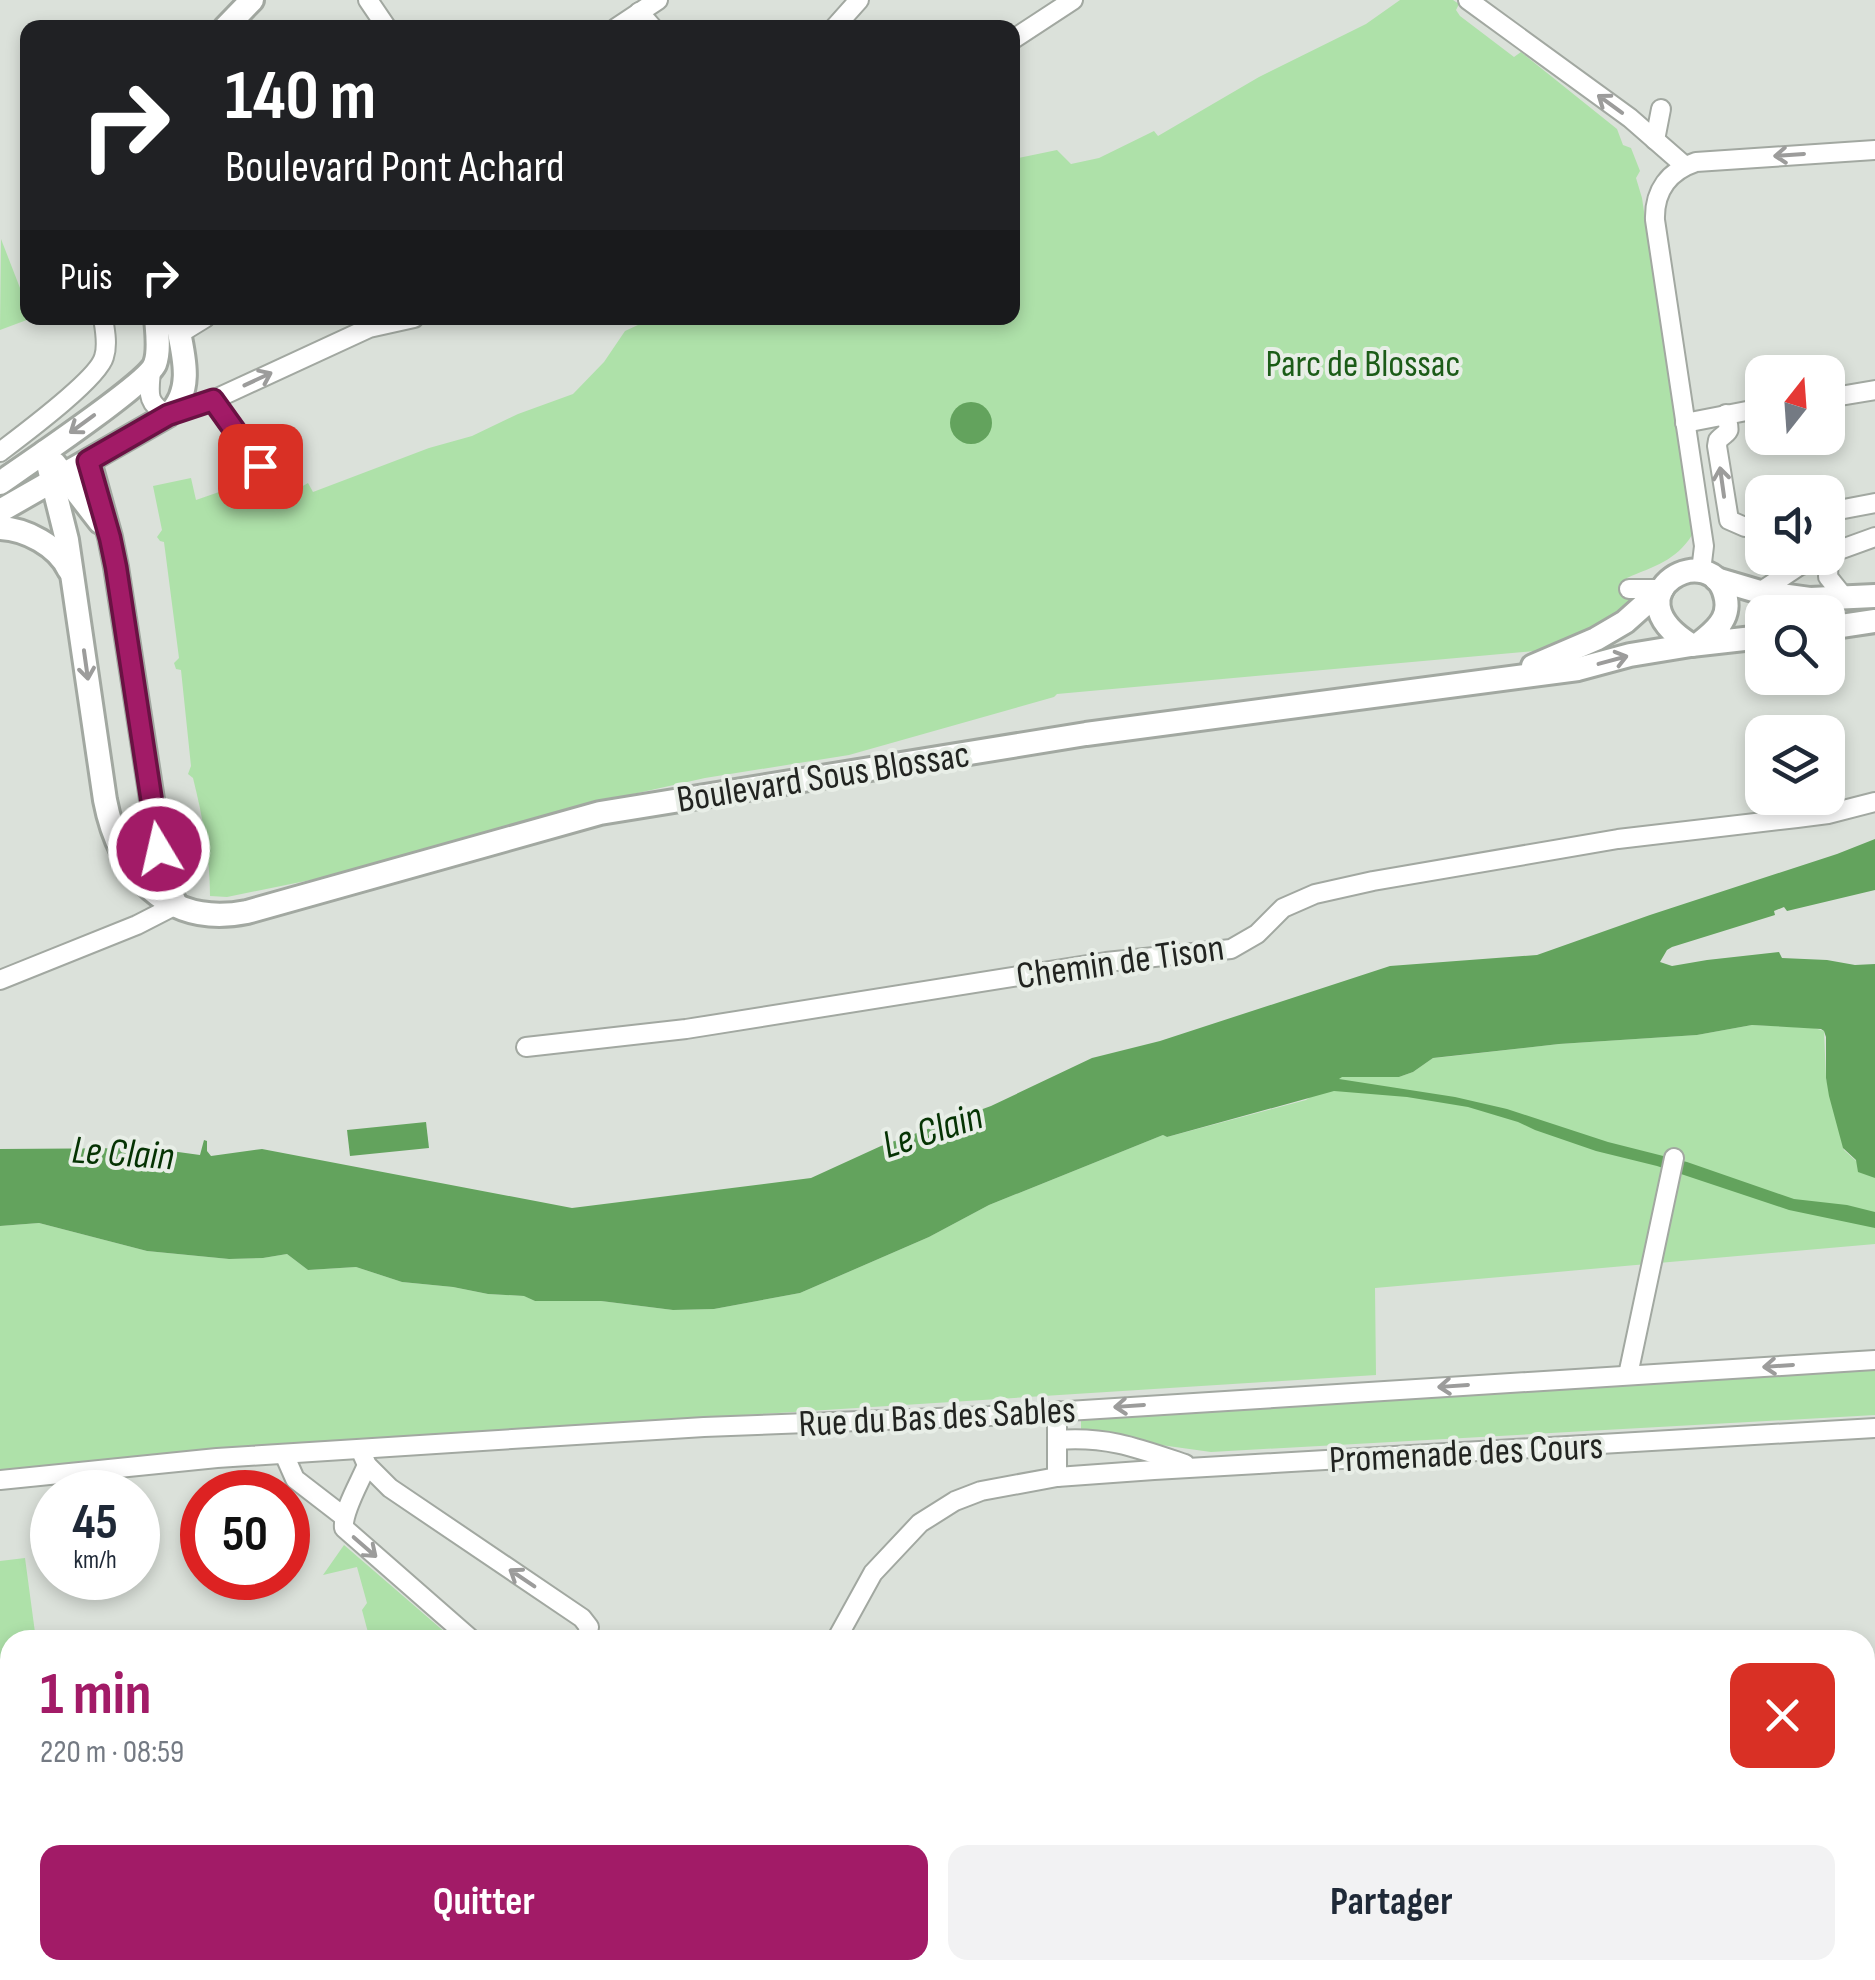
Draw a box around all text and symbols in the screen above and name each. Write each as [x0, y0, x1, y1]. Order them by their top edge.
text: 140 m [225, 55, 376, 139]
icon: right [60, 60, 190, 190]
one-way arrow [1597, 94, 1624, 115]
text: Boulevard Pont Achard [225, 140, 564, 195]
one-way arrow [1773, 146, 1805, 165]
icon: right [133, 250, 188, 305]
text: Puis [60, 255, 113, 300]
park label: Parc de Blossac [1265, 342, 1461, 387]
north arrow [1745, 355, 1845, 455]
map controls [1745, 355, 1845, 815]
one-way arrow [242, 369, 272, 388]
one-way arrow [69, 413, 96, 434]
pin [218, 424, 303, 509]
icon: arrive [233, 439, 288, 494]
one-way arrow [1713, 466, 1731, 499]
button: sound [1745, 475, 1845, 575]
button: search [1745, 595, 1845, 695]
one-way arrow [77, 649, 95, 681]
one-way arrow [1596, 649, 1628, 668]
button: layers [1745, 715, 1845, 815]
street label: Boulevard Sous Blossac [674, 732, 973, 823]
position arrow [107, 797, 211, 901]
street label: Chemin de Tison [1014, 926, 1227, 999]
water label: Le Clain [876, 1092, 989, 1170]
water label: Le Clain [70, 1126, 176, 1182]
one-way arrow [1762, 1356, 1794, 1375]
one-way arrow [1438, 1377, 1470, 1396]
street label: Rue du Bas des Sables [797, 1388, 1077, 1447]
one-way arrow [1113, 1397, 1146, 1416]
street label: Promenade des Cours [1328, 1424, 1604, 1483]
speed limit sign: 50 [180, 1470, 310, 1600]
text: 45 [72, 1493, 118, 1553]
one-way arrow [352, 1536, 377, 1559]
text: km/h [73, 1545, 117, 1576]
one-way arrow [508, 1568, 536, 1589]
text: 1 min [40, 1659, 152, 1731]
button: close [1730, 1663, 1835, 1768]
text: 220 m · 08:59 [40, 1733, 184, 1772]
button: Quitter [40, 1845, 928, 1960]
button: Partager [948, 1845, 1835, 1960]

